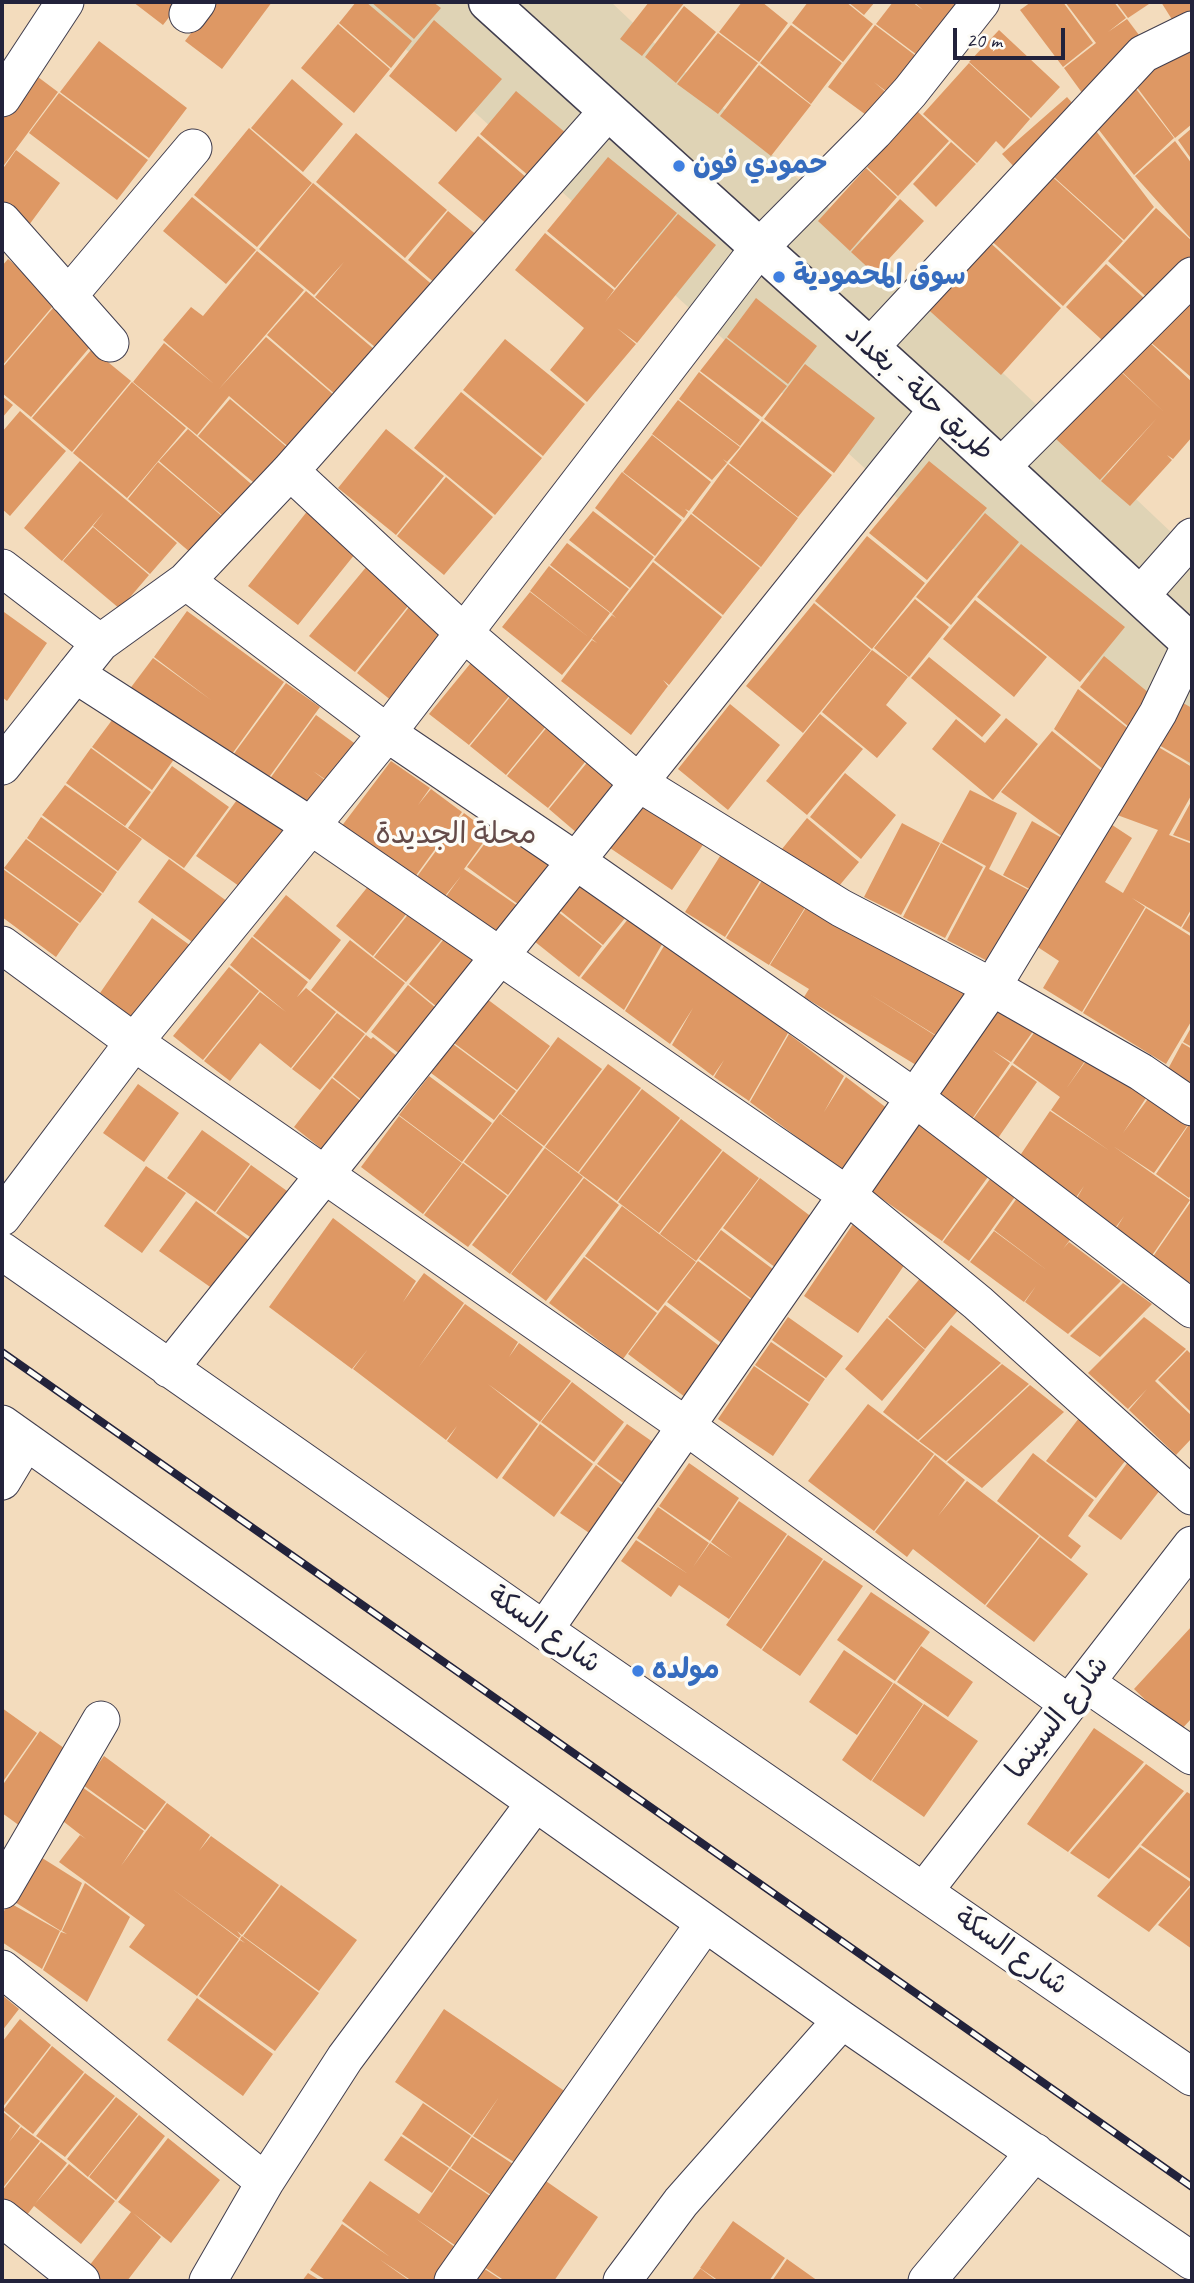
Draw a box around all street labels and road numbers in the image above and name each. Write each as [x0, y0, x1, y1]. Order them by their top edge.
street label: طريق حلة - بغداد [838, 317, 1000, 469]
street label: شارع السكة [481, 1579, 607, 1681]
street label: شارع السينما [999, 1650, 1117, 1786]
street label: شارع السكة [948, 1901, 1074, 2003]

